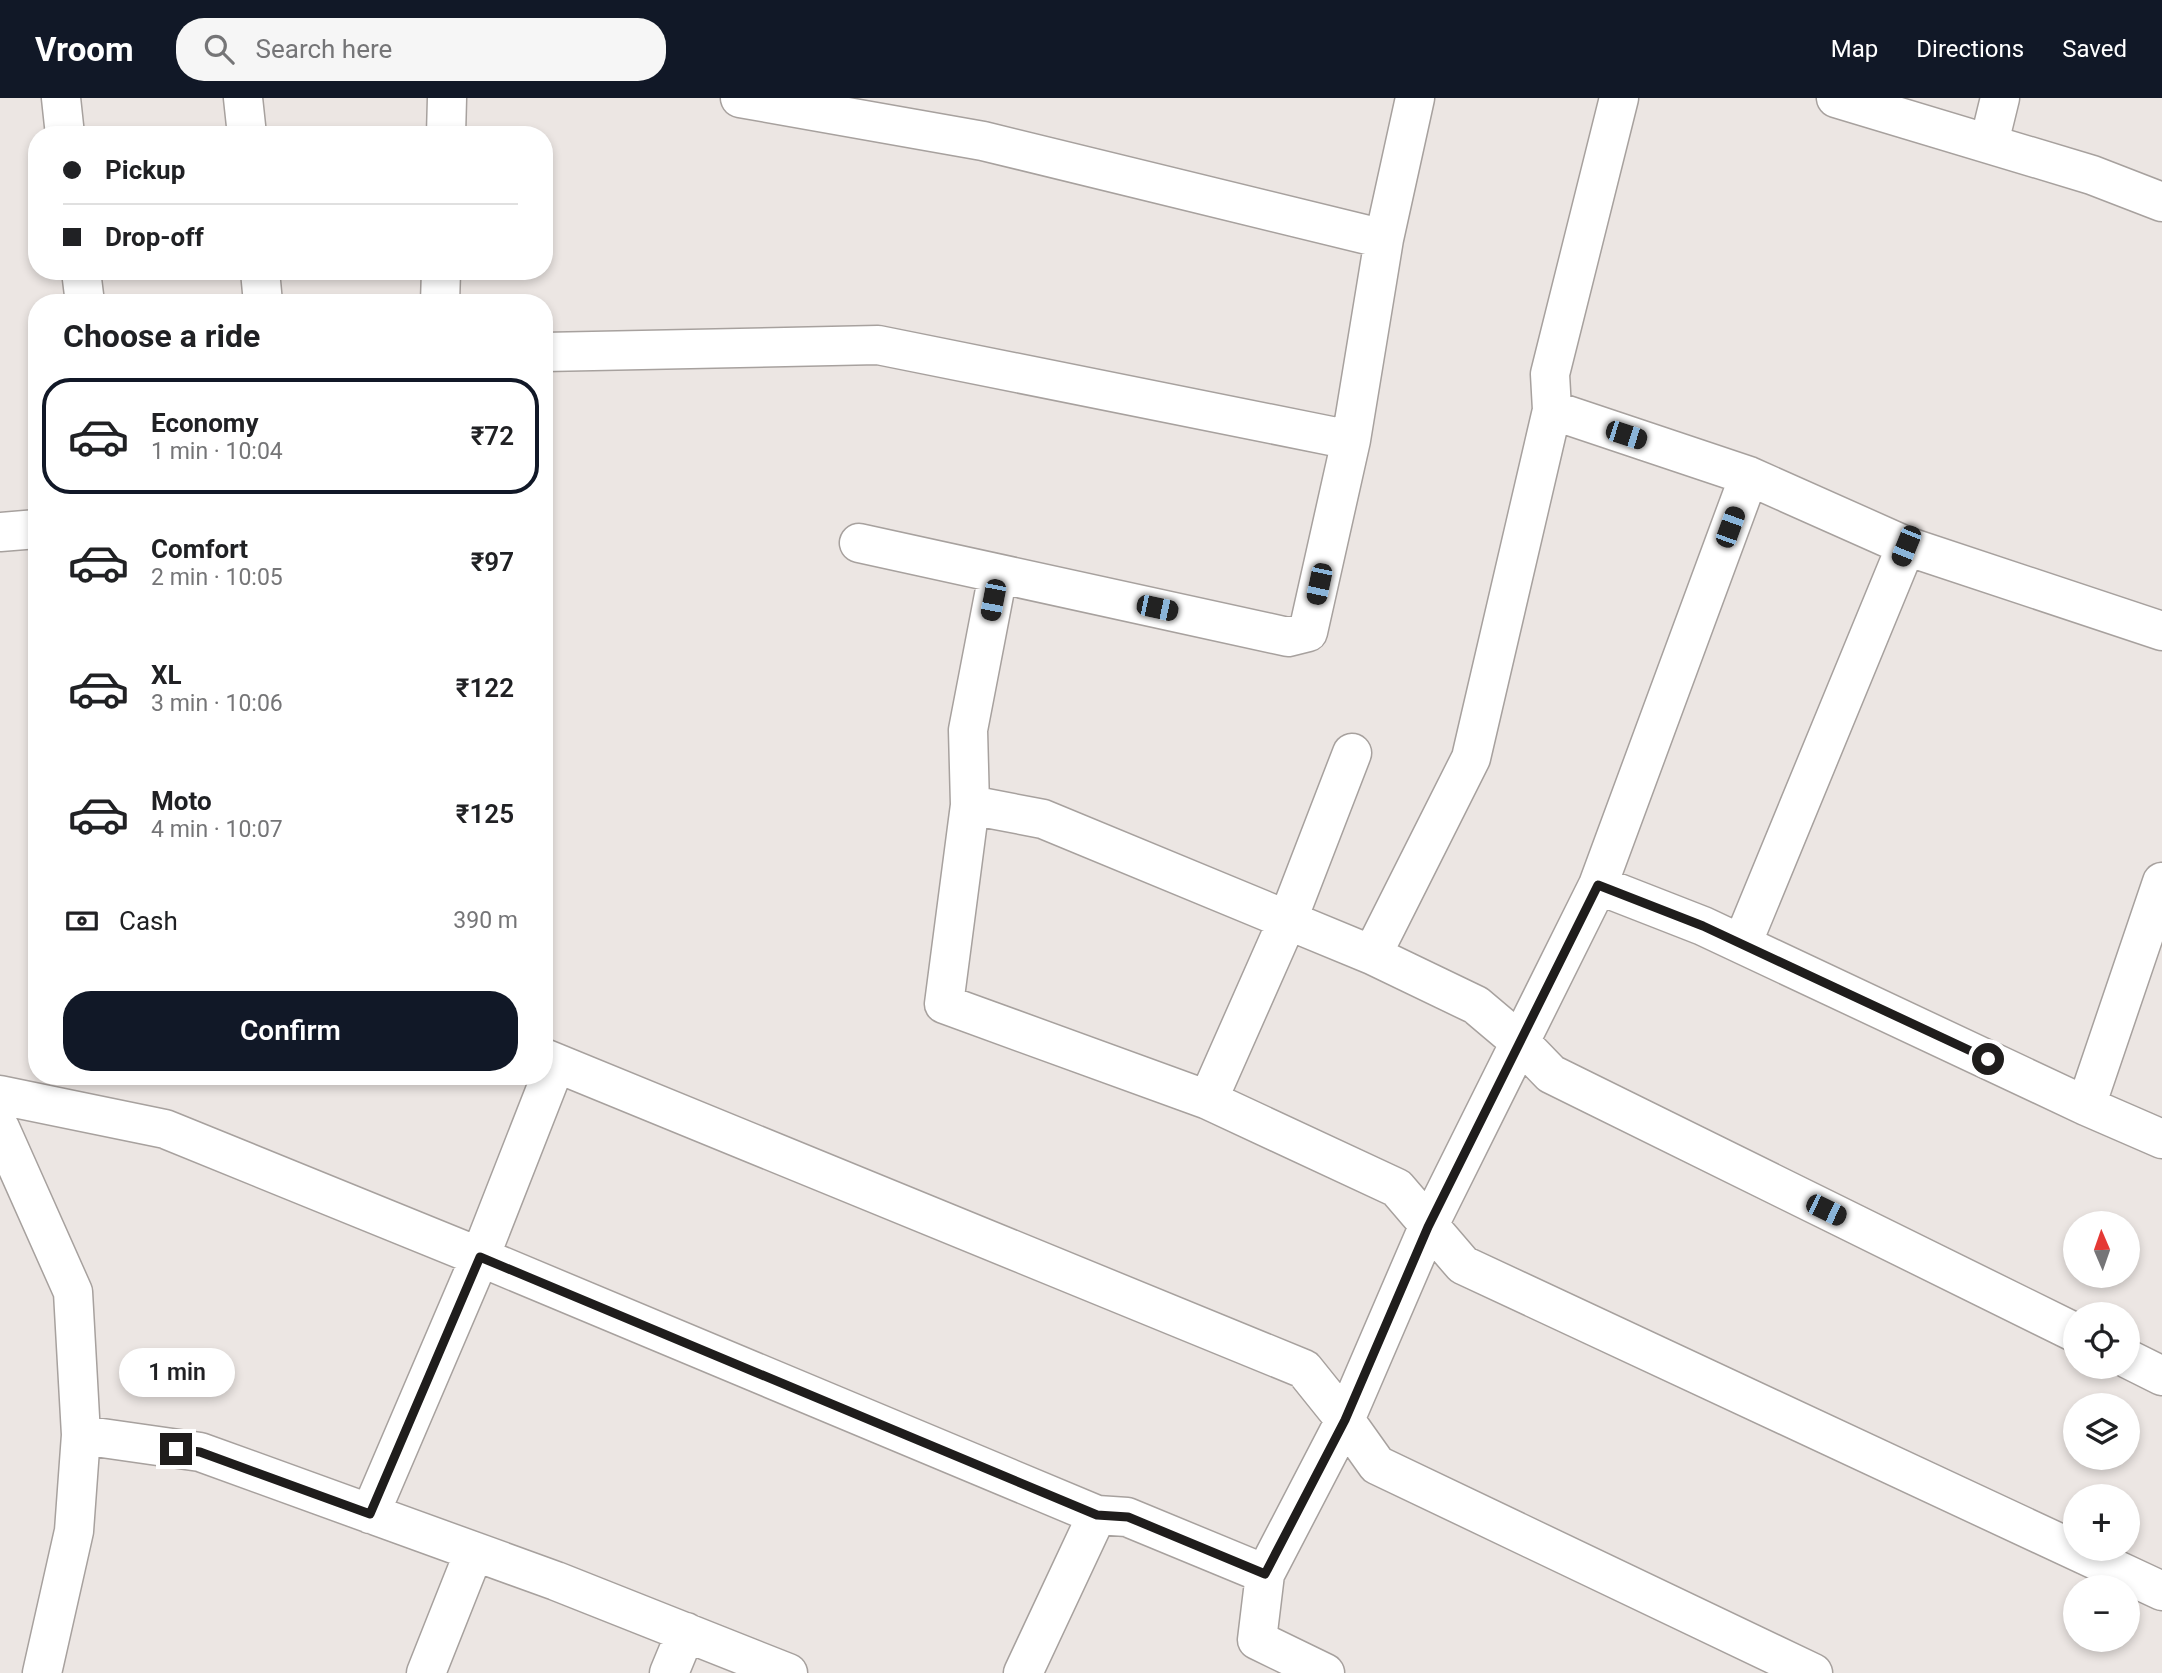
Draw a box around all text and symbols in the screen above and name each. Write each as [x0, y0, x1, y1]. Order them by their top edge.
search box [176, 18, 666, 81]
text: Vroom [35, 30, 134, 69]
icon: search [200, 30, 238, 68]
text: Search here [256, 34, 392, 64]
text: Map [1831, 35, 1878, 63]
text: Directions [1916, 35, 2024, 63]
text: Saved [2062, 35, 2127, 63]
text: Pickup [105, 155, 185, 185]
text: Drop-off [105, 222, 204, 252]
text: Choose a ride [63, 317, 260, 355]
icon: car [67, 405, 130, 468]
text: Economy [151, 408, 258, 438]
car [1603, 419, 1650, 451]
text: ₹72 [471, 421, 514, 451]
text: 1 min · 10:04 [151, 438, 283, 465]
car [1713, 504, 1748, 550]
car [1889, 523, 1924, 569]
icon: car [67, 531, 130, 594]
text: Comfort [151, 534, 248, 564]
text: ₹97 [471, 547, 514, 577]
car [1305, 561, 1334, 607]
text: 2 min · 10:05 [151, 564, 283, 591]
car [979, 577, 1008, 623]
car [1135, 593, 1180, 623]
icon: car [67, 657, 130, 720]
text: XL [151, 660, 182, 690]
text: ₹122 [456, 673, 514, 703]
text: 3 min · 10:06 [151, 690, 283, 717]
icon: car [67, 783, 130, 846]
text: Moto [151, 786, 212, 816]
text: ₹125 [456, 799, 514, 829]
text: 4 min · 10:07 [151, 816, 283, 843]
icon: cash [63, 902, 101, 940]
text: Cash [119, 906, 178, 936]
text: 390 m [453, 907, 518, 934]
button: Confirm [63, 991, 518, 1071]
route start [1972, 1043, 2004, 1075]
car [1803, 1191, 1850, 1229]
north arrow [2063, 1211, 2140, 1288]
map controls [2063, 1211, 2140, 1652]
button: locate [2063, 1302, 2140, 1379]
callout: 1 min [118, 1348, 234, 1396]
text: 1 min [148, 1359, 206, 1386]
button: layers [2063, 1393, 2140, 1470]
route end [160, 1433, 192, 1465]
button: + [2063, 1484, 2140, 1561]
button: − [2063, 1575, 2140, 1652]

